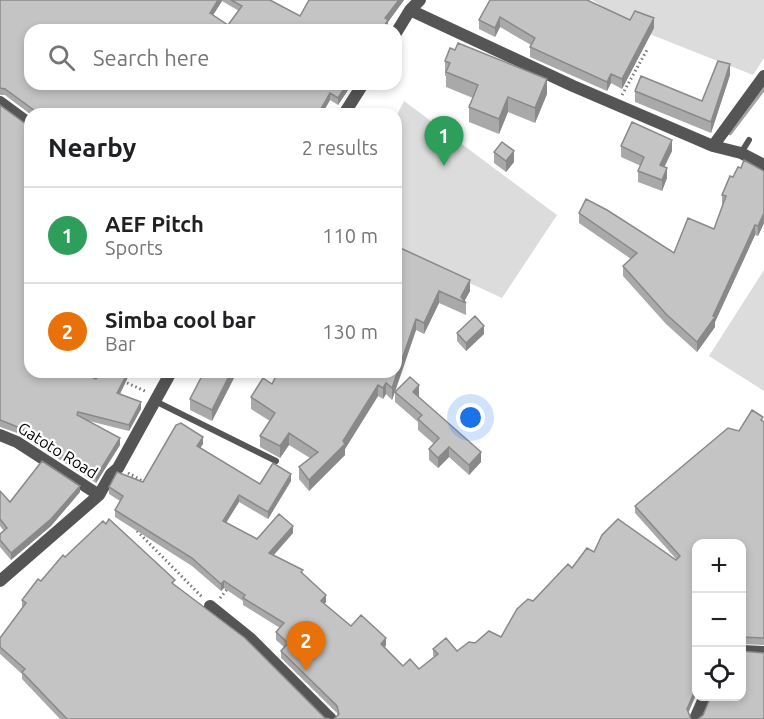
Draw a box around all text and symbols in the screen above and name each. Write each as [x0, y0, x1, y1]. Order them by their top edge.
search box [24, 24, 402, 90]
icon: search [45, 41, 78, 74]
text: Search here [93, 45, 209, 70]
pin: 1 [424, 116, 464, 166]
text: Nearby [48, 133, 136, 162]
text: 2 results [302, 136, 378, 159]
text: AEF Pitch [105, 211, 204, 236]
text: 1 [62, 224, 73, 247]
text: 110 m [322, 224, 378, 247]
text: Sports [105, 236, 163, 259]
text: Simba cool bar [105, 307, 256, 332]
text: 2 [62, 320, 73, 343]
text: 130 m [322, 320, 378, 343]
text: Bar [105, 332, 136, 355]
your location [456, 403, 485, 432]
street label: Gatoto Road [15, 418, 101, 482]
map controls [692, 539, 746, 701]
button: + [692, 539, 746, 593]
button: − [692, 593, 746, 647]
pin: 2 [286, 622, 326, 671]
button: locate [692, 647, 746, 701]

